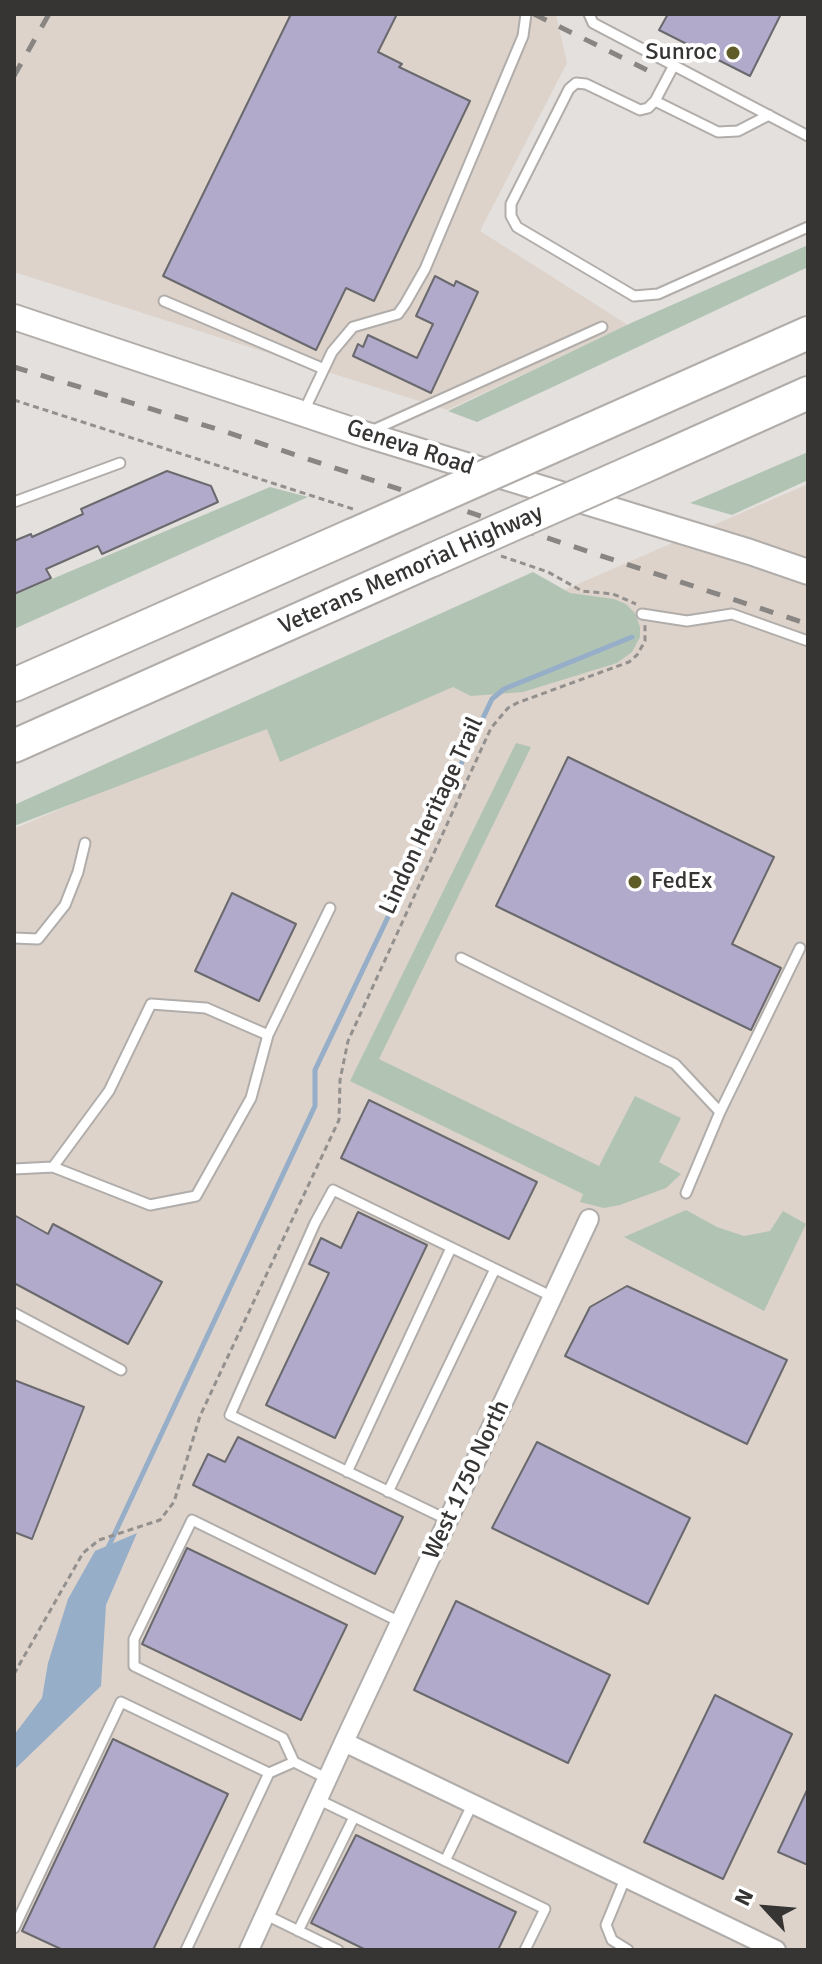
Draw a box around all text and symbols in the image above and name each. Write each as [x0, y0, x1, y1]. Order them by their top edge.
place label: Sunroc [645, 39, 717, 67]
marker: Sunroc [724, 44, 742, 62]
street label: Geneva Road [343, 414, 477, 482]
street label: Veterans Memorial Highway [275, 499, 547, 641]
street label: Lindon Heritage Trail [374, 713, 490, 919]
place label: FedEx [651, 868, 712, 896]
marker: FedEx [626, 873, 644, 891]
street label: West 1750 North [418, 1396, 516, 1564]
north arrow [726, 1868, 806, 1948]
text: N [728, 1884, 759, 1910]

